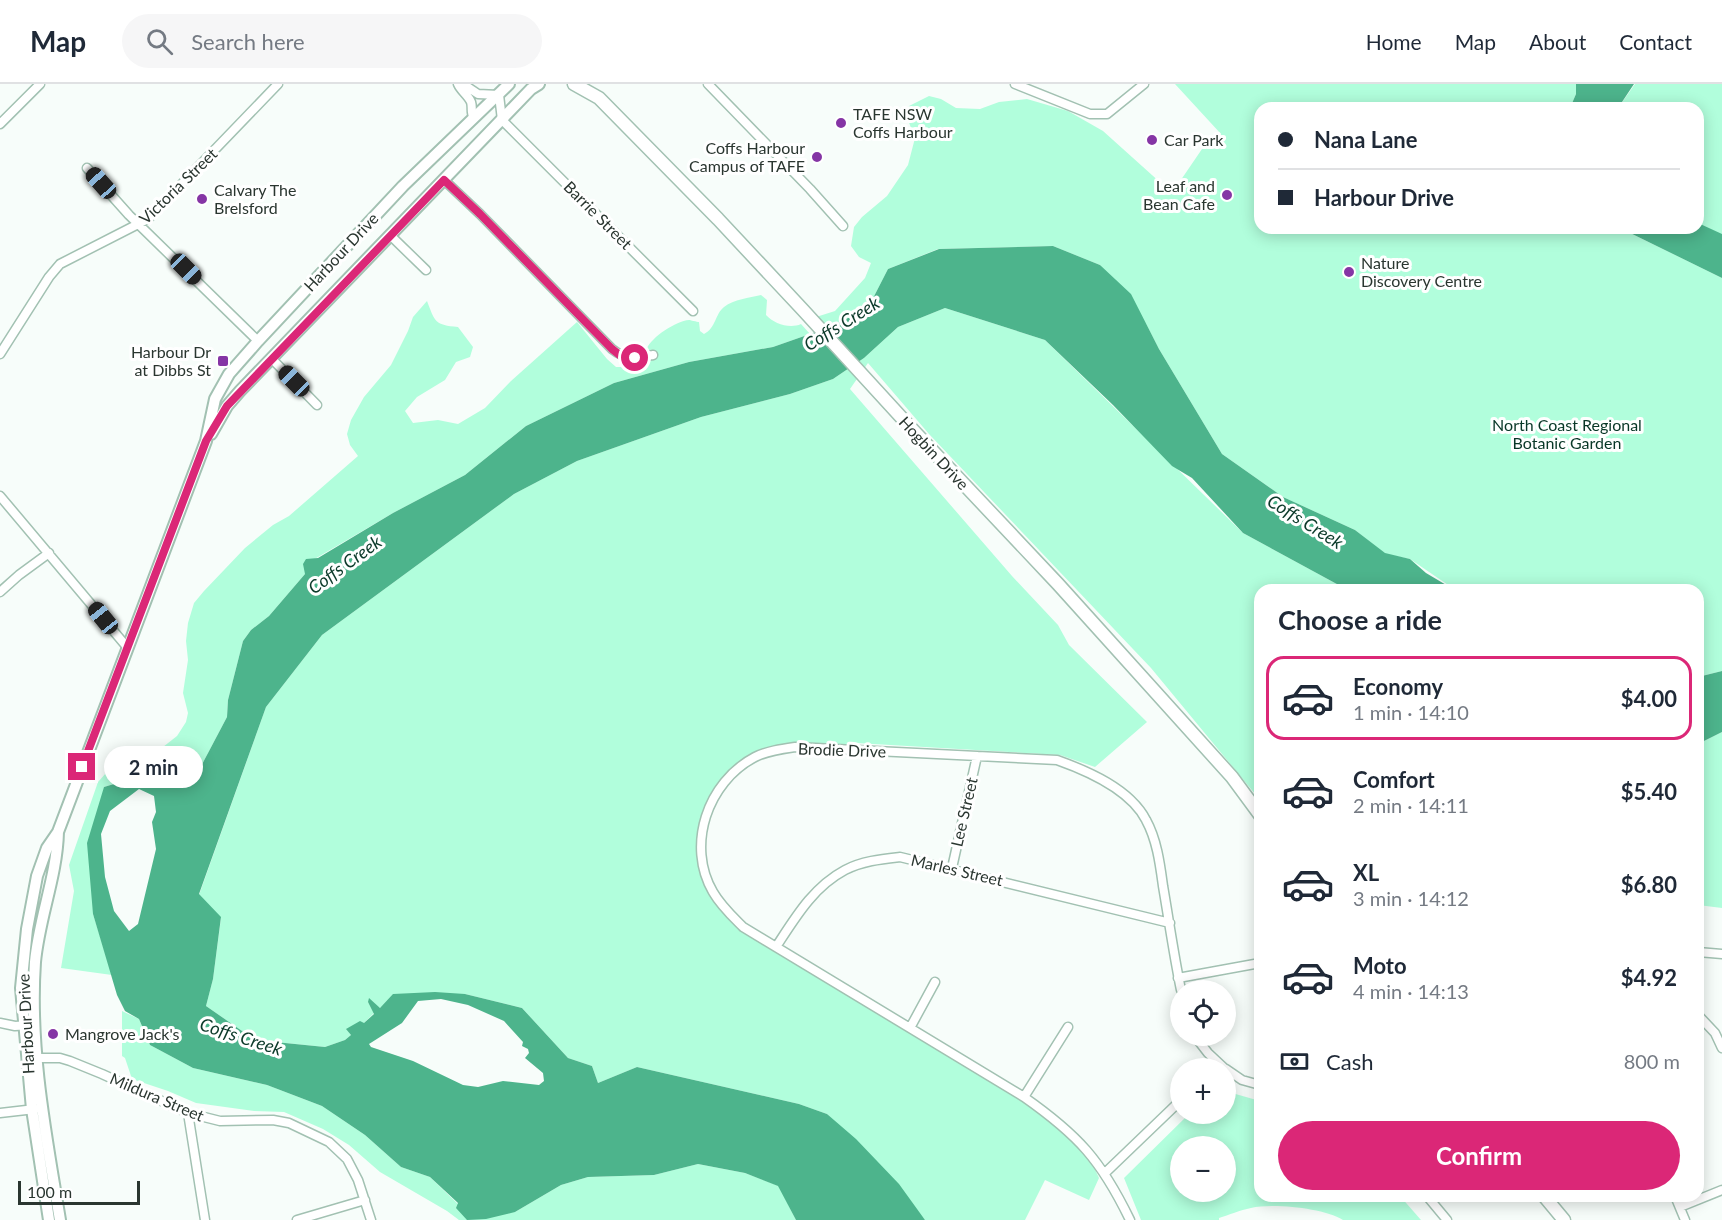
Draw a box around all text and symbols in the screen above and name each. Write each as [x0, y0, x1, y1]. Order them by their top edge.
search box [122, 14, 542, 68]
text: Map [30, 24, 86, 58]
icon: search [143, 25, 176, 58]
text: Search here [191, 28, 305, 55]
text: Home [1366, 29, 1422, 54]
text: Map [1455, 29, 1496, 54]
text: About [1529, 29, 1586, 54]
text: Contact [1619, 29, 1692, 54]
place label: TAFE NSW Coffs Harbour [853, 104, 953, 141]
marker: TAFE NSW Coffs Harbour [834, 116, 848, 130]
text: Nana Lane [1314, 126, 1418, 153]
place label: Car Park [1164, 130, 1224, 149]
marker: Car Park [1145, 133, 1159, 147]
place label: Coffs Harbour Campus of TAFE [689, 138, 805, 175]
street label: Victoria Street [135, 144, 221, 228]
marker: Coffs Harbour Campus of TAFE [810, 150, 824, 164]
car [82, 164, 120, 202]
place label: Leaf and Bean Cafe [1143, 176, 1215, 213]
street label: Barrie Street [560, 177, 636, 253]
place label: Calvary The Brelsford [214, 180, 296, 217]
text: Harbour Drive [1314, 184, 1454, 211]
marker: Leaf and Bean Cafe [1220, 188, 1234, 202]
marker: Calvary The Brelsford [195, 192, 209, 206]
street label: Harbour Drive [299, 208, 382, 295]
car [167, 250, 205, 288]
place label: Nature Discovery Centre [1361, 253, 1482, 290]
marker: Nature Discovery Centre [1342, 265, 1356, 279]
water label: Coffs Creek [799, 291, 884, 355]
place label: Harbour Dr at Dibbs St [131, 342, 211, 379]
route start [621, 344, 648, 371]
marker: Harbour Dr at Dibbs St [216, 354, 230, 368]
car [275, 362, 313, 400]
street label: Hogbin Drive [896, 412, 973, 493]
park label: North Coast Regional Botanic Garden [1492, 415, 1642, 452]
water label: Coffs Creek [1264, 489, 1348, 553]
water label: Coffs Creek [303, 530, 386, 598]
car [85, 598, 121, 638]
text: Choose a ride [1278, 603, 1442, 636]
icon: car [1281, 671, 1335, 725]
text: Economy [1353, 673, 1443, 700]
text: $4.00 [1621, 685, 1677, 712]
text: 1 min · 14:10 [1353, 700, 1469, 724]
street label: Brodie Drive [798, 738, 886, 761]
callout: 2 min [103, 746, 202, 788]
route end [68, 753, 95, 780]
text: 2 min [129, 755, 178, 779]
icon: car [1281, 764, 1335, 818]
text: Comfort [1353, 766, 1435, 793]
street label: Lee Street [946, 775, 981, 849]
text: $5.40 [1621, 778, 1677, 805]
text: 2 min · 14:11 [1353, 793, 1469, 817]
street label: Marles Street [909, 850, 1005, 889]
icon: car [1281, 857, 1335, 911]
text: XL [1353, 859, 1379, 886]
text: $6.80 [1621, 871, 1677, 898]
text: 3 min · 14:12 [1353, 886, 1469, 910]
icon: car [1281, 950, 1335, 1004]
text: Moto [1353, 952, 1407, 979]
text: $4.92 [1621, 964, 1677, 991]
street label: Harbour Drive [13, 973, 38, 1075]
text: 4 min · 14:13 [1353, 979, 1469, 1003]
map controls [1170, 980, 1236, 1202]
button: locate [1170, 980, 1236, 1046]
water label: Coffs Creek [197, 1012, 286, 1060]
place label: Mangrove Jack's [65, 1024, 180, 1043]
marker: Mangrove Jack's [46, 1027, 60, 1041]
icon: cash [1278, 1045, 1311, 1078]
text: Cash [1326, 1048, 1373, 1075]
text: 800 m [1624, 1049, 1680, 1073]
button: + [1170, 1058, 1236, 1124]
street label: Mildura Street [107, 1068, 207, 1125]
button: Confirm [1278, 1121, 1680, 1190]
button: − [1170, 1136, 1236, 1202]
scale bar [18, 1178, 140, 1206]
text: 100 m [27, 1182, 72, 1201]

